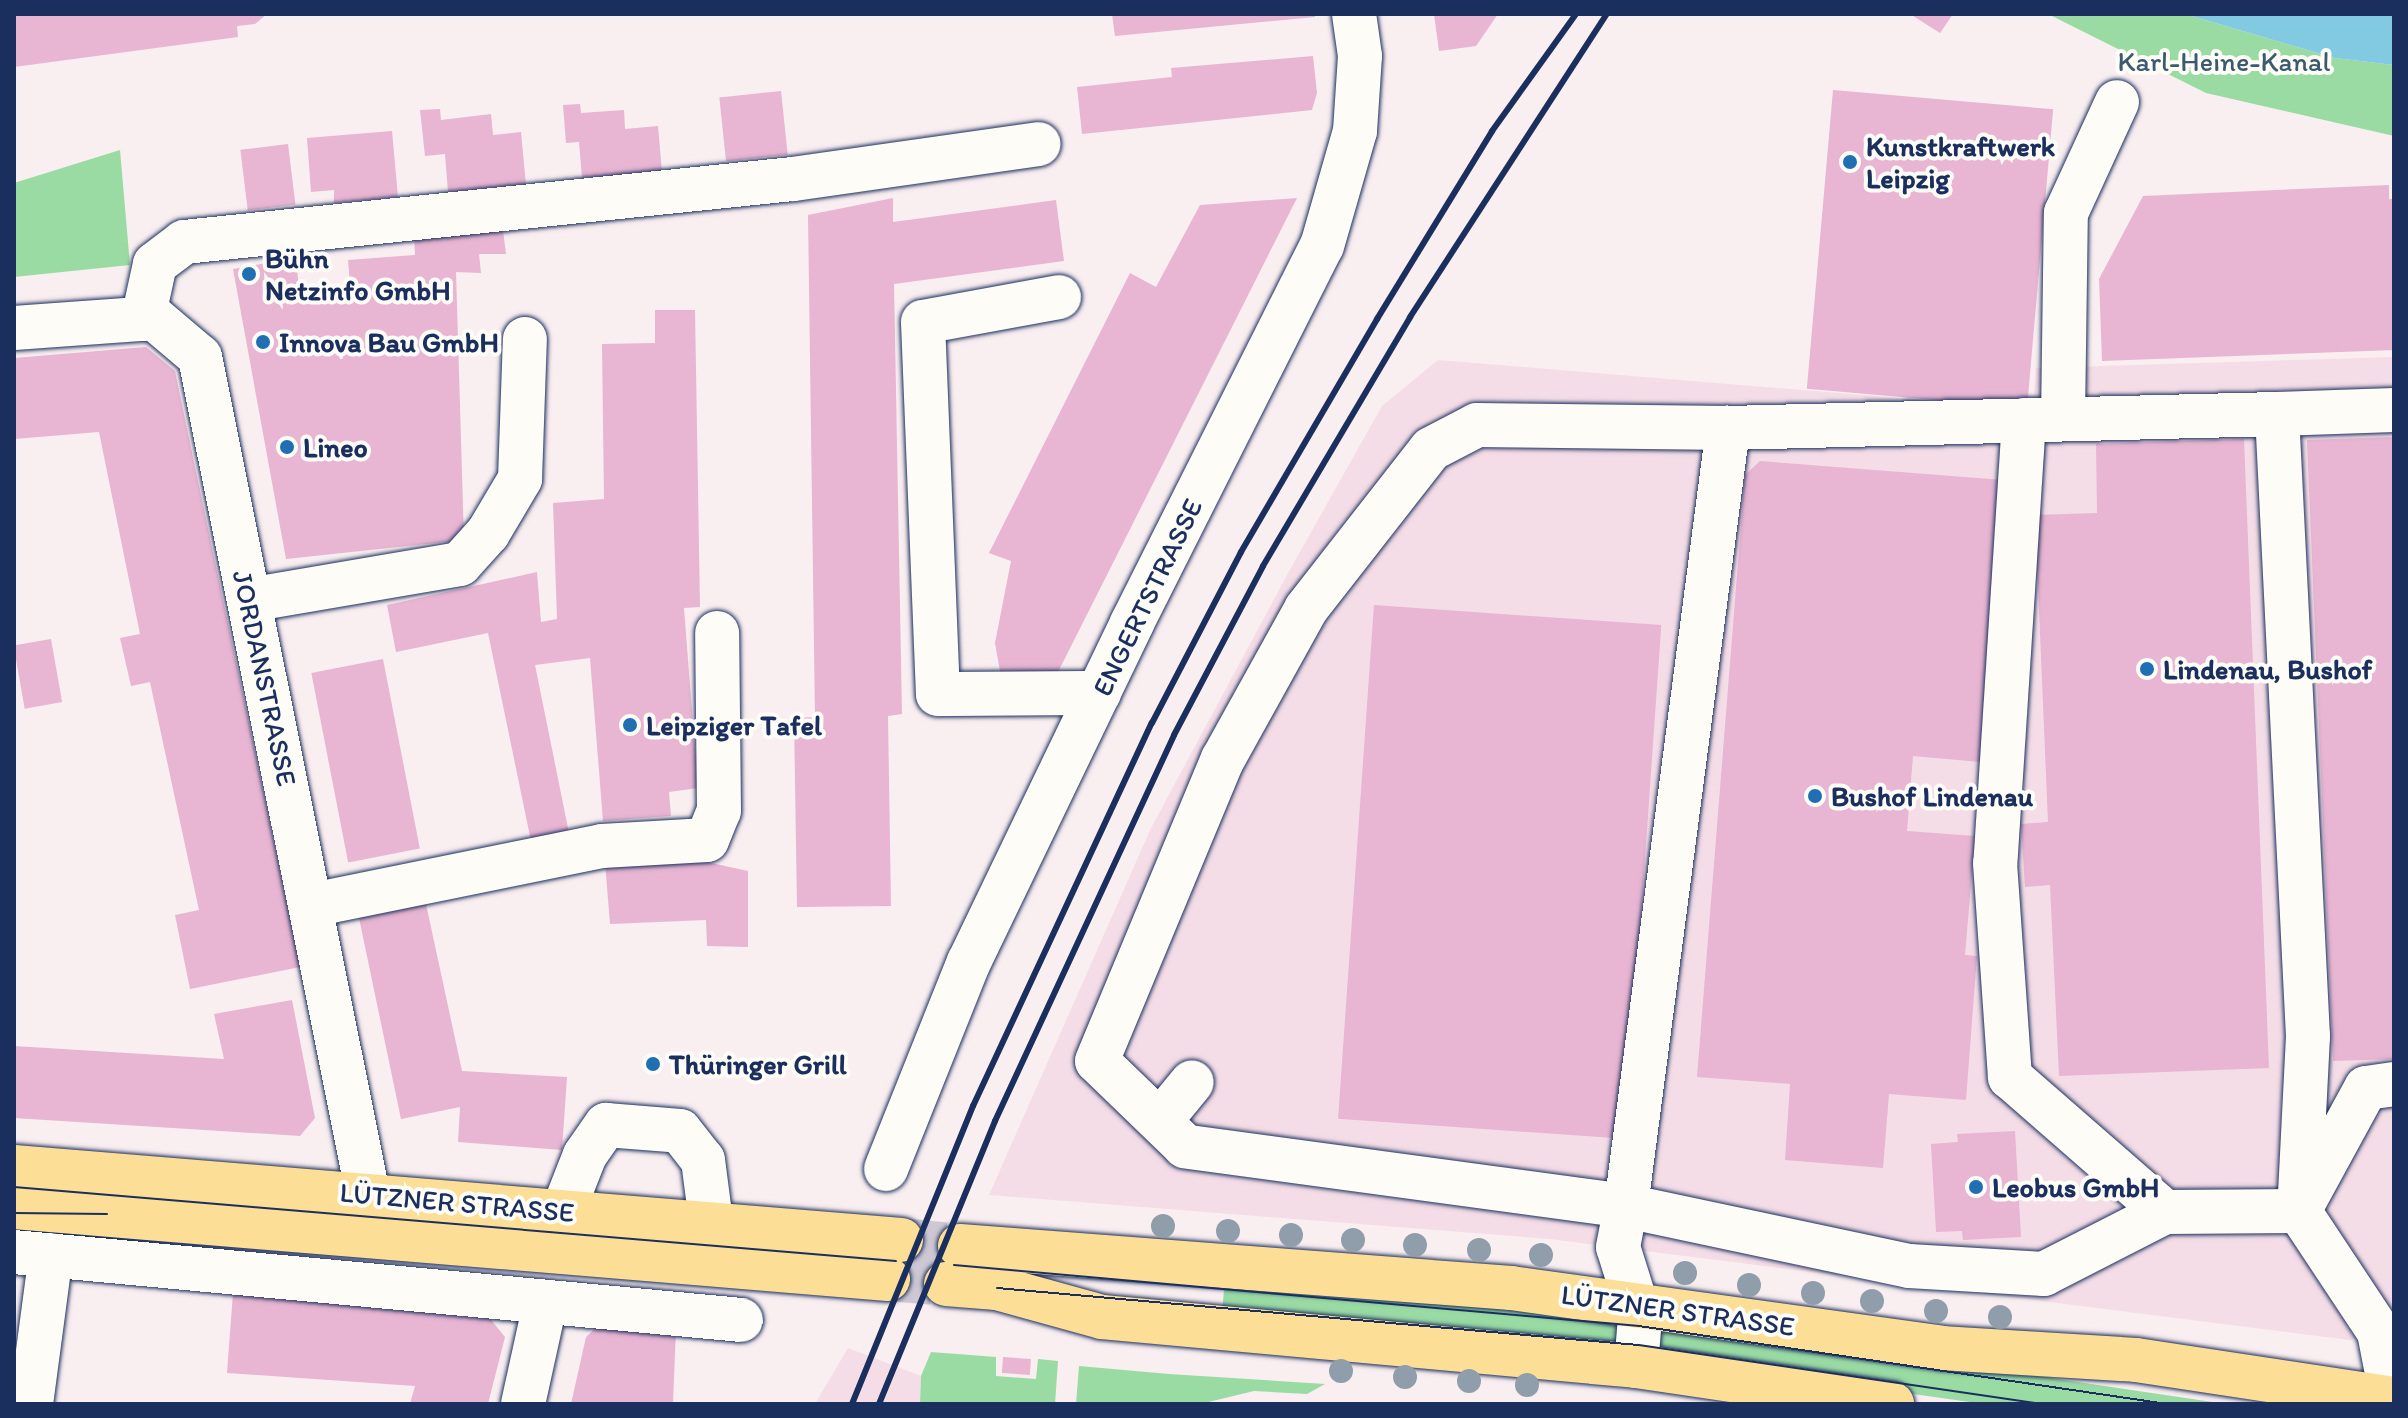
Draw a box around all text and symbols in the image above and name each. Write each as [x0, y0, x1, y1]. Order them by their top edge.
park label: Karl-Heine-Kanal [2118, 44, 2330, 78]
place label: Kunstkraftwerk Leipzig [1866, 129, 2055, 195]
marker: Kunstkraftwerk Leipzig [1841, 153, 1859, 171]
place label: Bühn Netzinfo GmbH [265, 241, 452, 307]
marker: Bühn Netzinfo GmbH [240, 265, 258, 283]
place label: Innova Bau GmbH [279, 325, 499, 359]
marker: Innova Bau GmbH [254, 333, 272, 351]
place label: Lineo [303, 430, 368, 464]
marker: Lineo [278, 438, 296, 456]
street label: ENGERTSTRASSE [1085, 493, 1209, 701]
street label: JORDANSTRASSE [226, 567, 304, 789]
place label: Lindenau, Bushof [2163, 652, 2372, 686]
marker: Lindenau, Bushof [2138, 660, 2156, 678]
place label: Leipziger Tafel [646, 708, 820, 742]
marker: Leipziger Tafel [621, 716, 639, 734]
place label: Bushof Lindenau [1831, 779, 2034, 813]
marker: Bushof Lindenau [1806, 787, 1824, 805]
place label: Thüringer Grill [669, 1047, 847, 1081]
marker: Thüringer Grill [644, 1055, 662, 1073]
place label: Leobus GmbH [1992, 1170, 2159, 1204]
street label: LÜTZNER STRASSE [338, 1175, 576, 1229]
marker: Leobus GmbH [1967, 1178, 1985, 1196]
street label: LÜTZNER STRASSE [1559, 1277, 1797, 1343]

